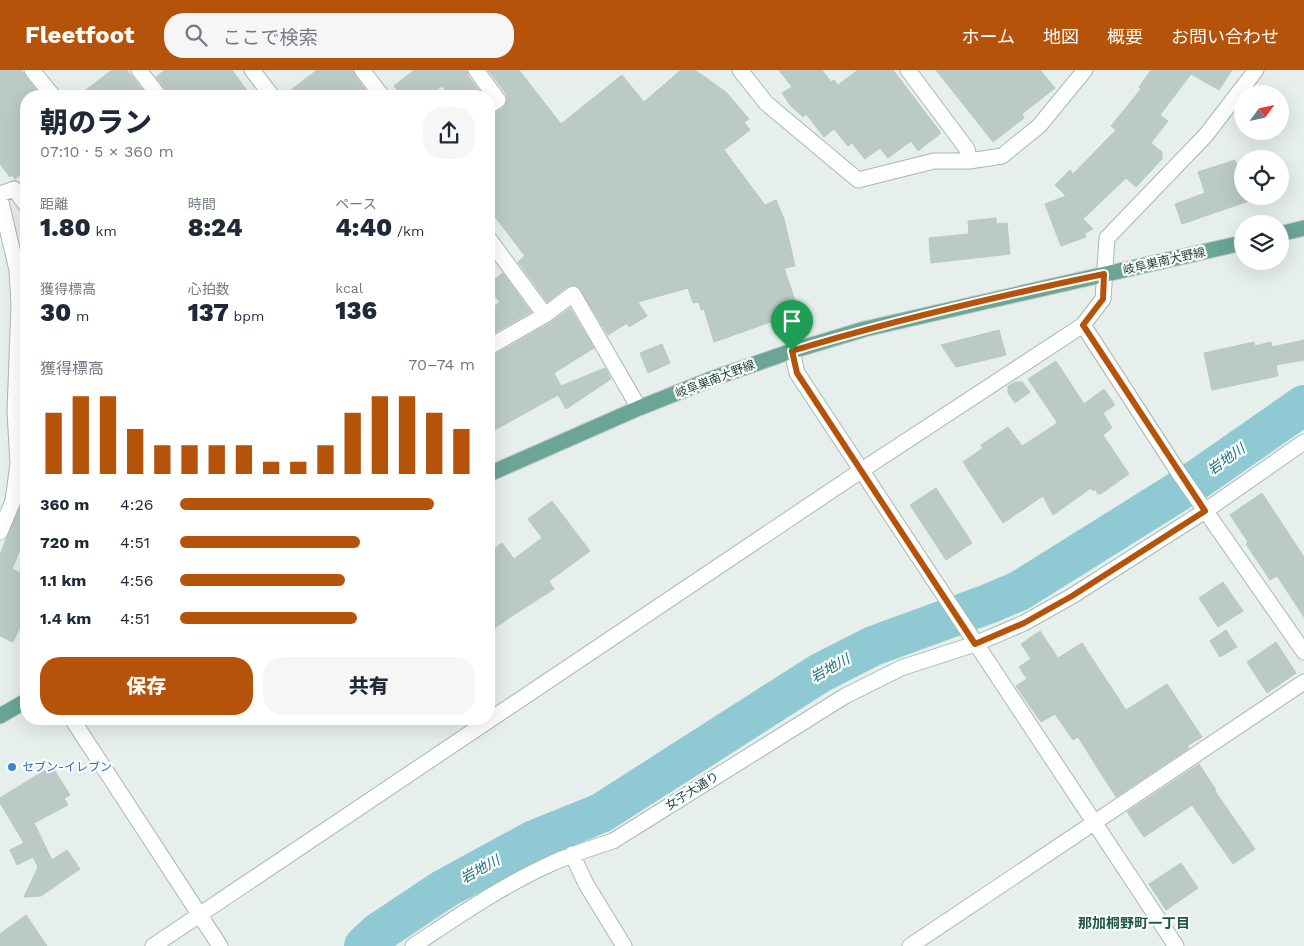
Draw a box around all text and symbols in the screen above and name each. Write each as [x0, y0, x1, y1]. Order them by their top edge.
search box [164, 13, 514, 58]
text: Fleetfoot [25, 21, 134, 49]
icon: search [182, 21, 210, 49]
text: ここで検索 [222, 26, 317, 49]
text: ホーム [962, 26, 1015, 47]
text: 地図 [1043, 26, 1079, 47]
text: 概要 [1107, 26, 1143, 47]
text: お問い合わせ [1171, 26, 1279, 47]
north arrow [1234, 85, 1289, 140]
map controls [1234, 85, 1289, 270]
text: 朝のラン [40, 106, 152, 139]
button: share [423, 107, 475, 159]
text: 07:10 · 5 × 360 m [40, 142, 174, 161]
button: locate [1234, 150, 1289, 205]
text: 距離 [40, 196, 68, 212]
text: 時間 [188, 196, 216, 212]
text: ペース [335, 196, 377, 212]
text: 1.80 [40, 213, 91, 242]
text: 8:24 [188, 213, 242, 242]
text: 4:40 [335, 213, 392, 242]
button: layers [1234, 215, 1289, 270]
text: km [91, 223, 117, 239]
text: /km [392, 223, 424, 239]
street label: 岐阜巣南大野線 [1121, 245, 1207, 277]
text: kcal [335, 280, 363, 296]
text: 獲得標高 [40, 281, 96, 297]
text: 心拍数 [188, 281, 230, 297]
text: 136 [335, 296, 377, 325]
text: 30 [40, 298, 71, 327]
text: 137 [188, 298, 229, 327]
pin [771, 300, 813, 351]
icon: arrive [778, 307, 806, 335]
text: m [71, 308, 89, 324]
text: bpm [229, 308, 264, 324]
text: 70–74 m [408, 355, 475, 374]
street label: 岐阜巣南大野線 [673, 357, 757, 401]
text: 獲得標高 [40, 359, 104, 378]
water label: 岩地川 [1204, 439, 1249, 478]
text: 360 m [40, 495, 89, 514]
text: 4:26 [120, 495, 154, 514]
text: 720 m [40, 533, 89, 552]
text: 4:51 [120, 533, 150, 552]
text: 1.1 km [40, 571, 86, 590]
text: 4:56 [120, 571, 154, 590]
text: 1.4 km [40, 609, 91, 628]
text: 4:51 [120, 609, 150, 628]
water label: 岩地川 [808, 650, 854, 685]
button: 保存 [40, 657, 253, 715]
button: 共有 [263, 657, 475, 715]
place label: セブン-イレブン [22, 760, 112, 774]
marker: セブン-イレブン [6, 761, 18, 773]
street label: 女子大通り [663, 769, 721, 813]
water label: 岩地川 [458, 851, 504, 886]
district label: 那加桐野町一丁目 [1078, 915, 1190, 931]

